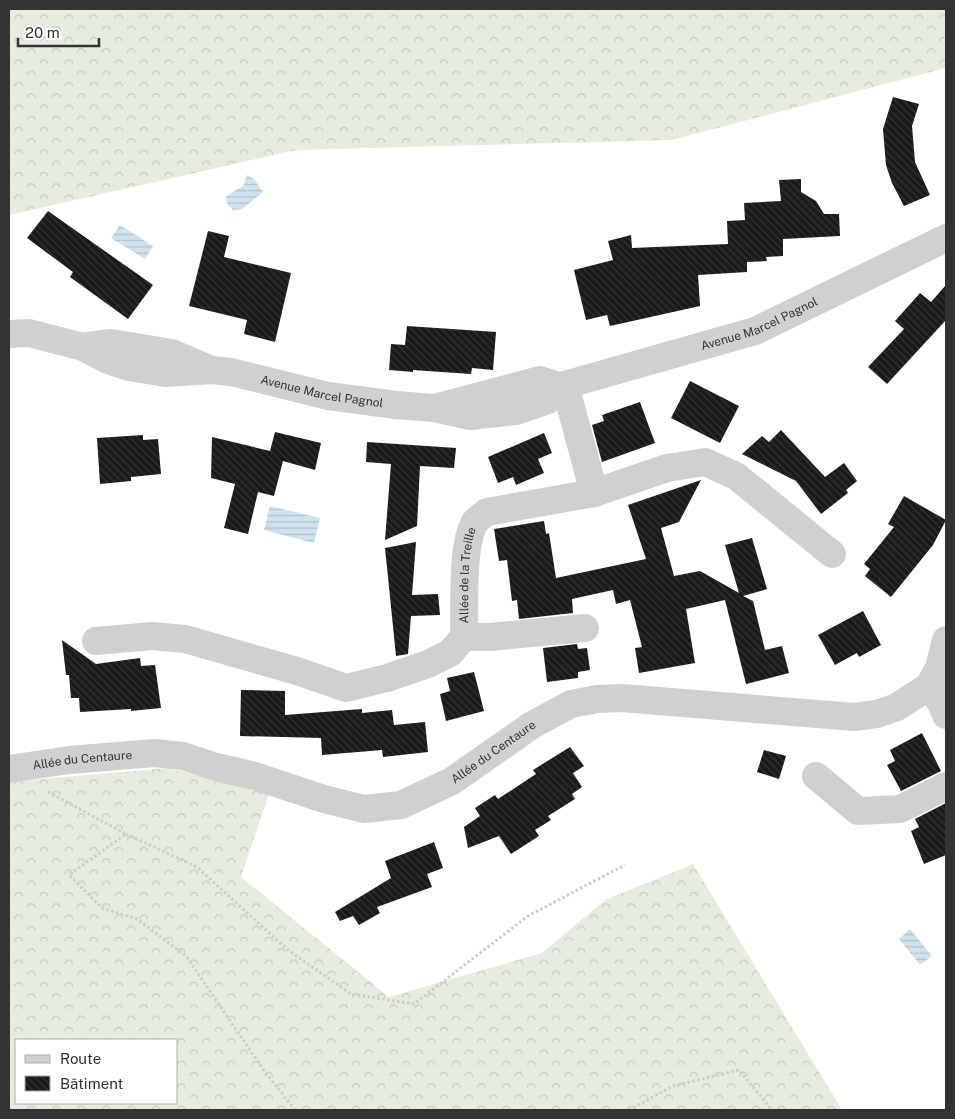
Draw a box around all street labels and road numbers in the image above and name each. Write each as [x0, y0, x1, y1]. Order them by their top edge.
street label: Avenue Marcel Pagnol [699, 294, 820, 353]
street label: Avenue Marcel Pagnol [259, 373, 384, 410]
street label: Allée de la Treille [457, 525, 479, 624]
street label: Allée du Centaure [448, 717, 539, 786]
street label: Allée du Centaure [32, 748, 133, 772]

